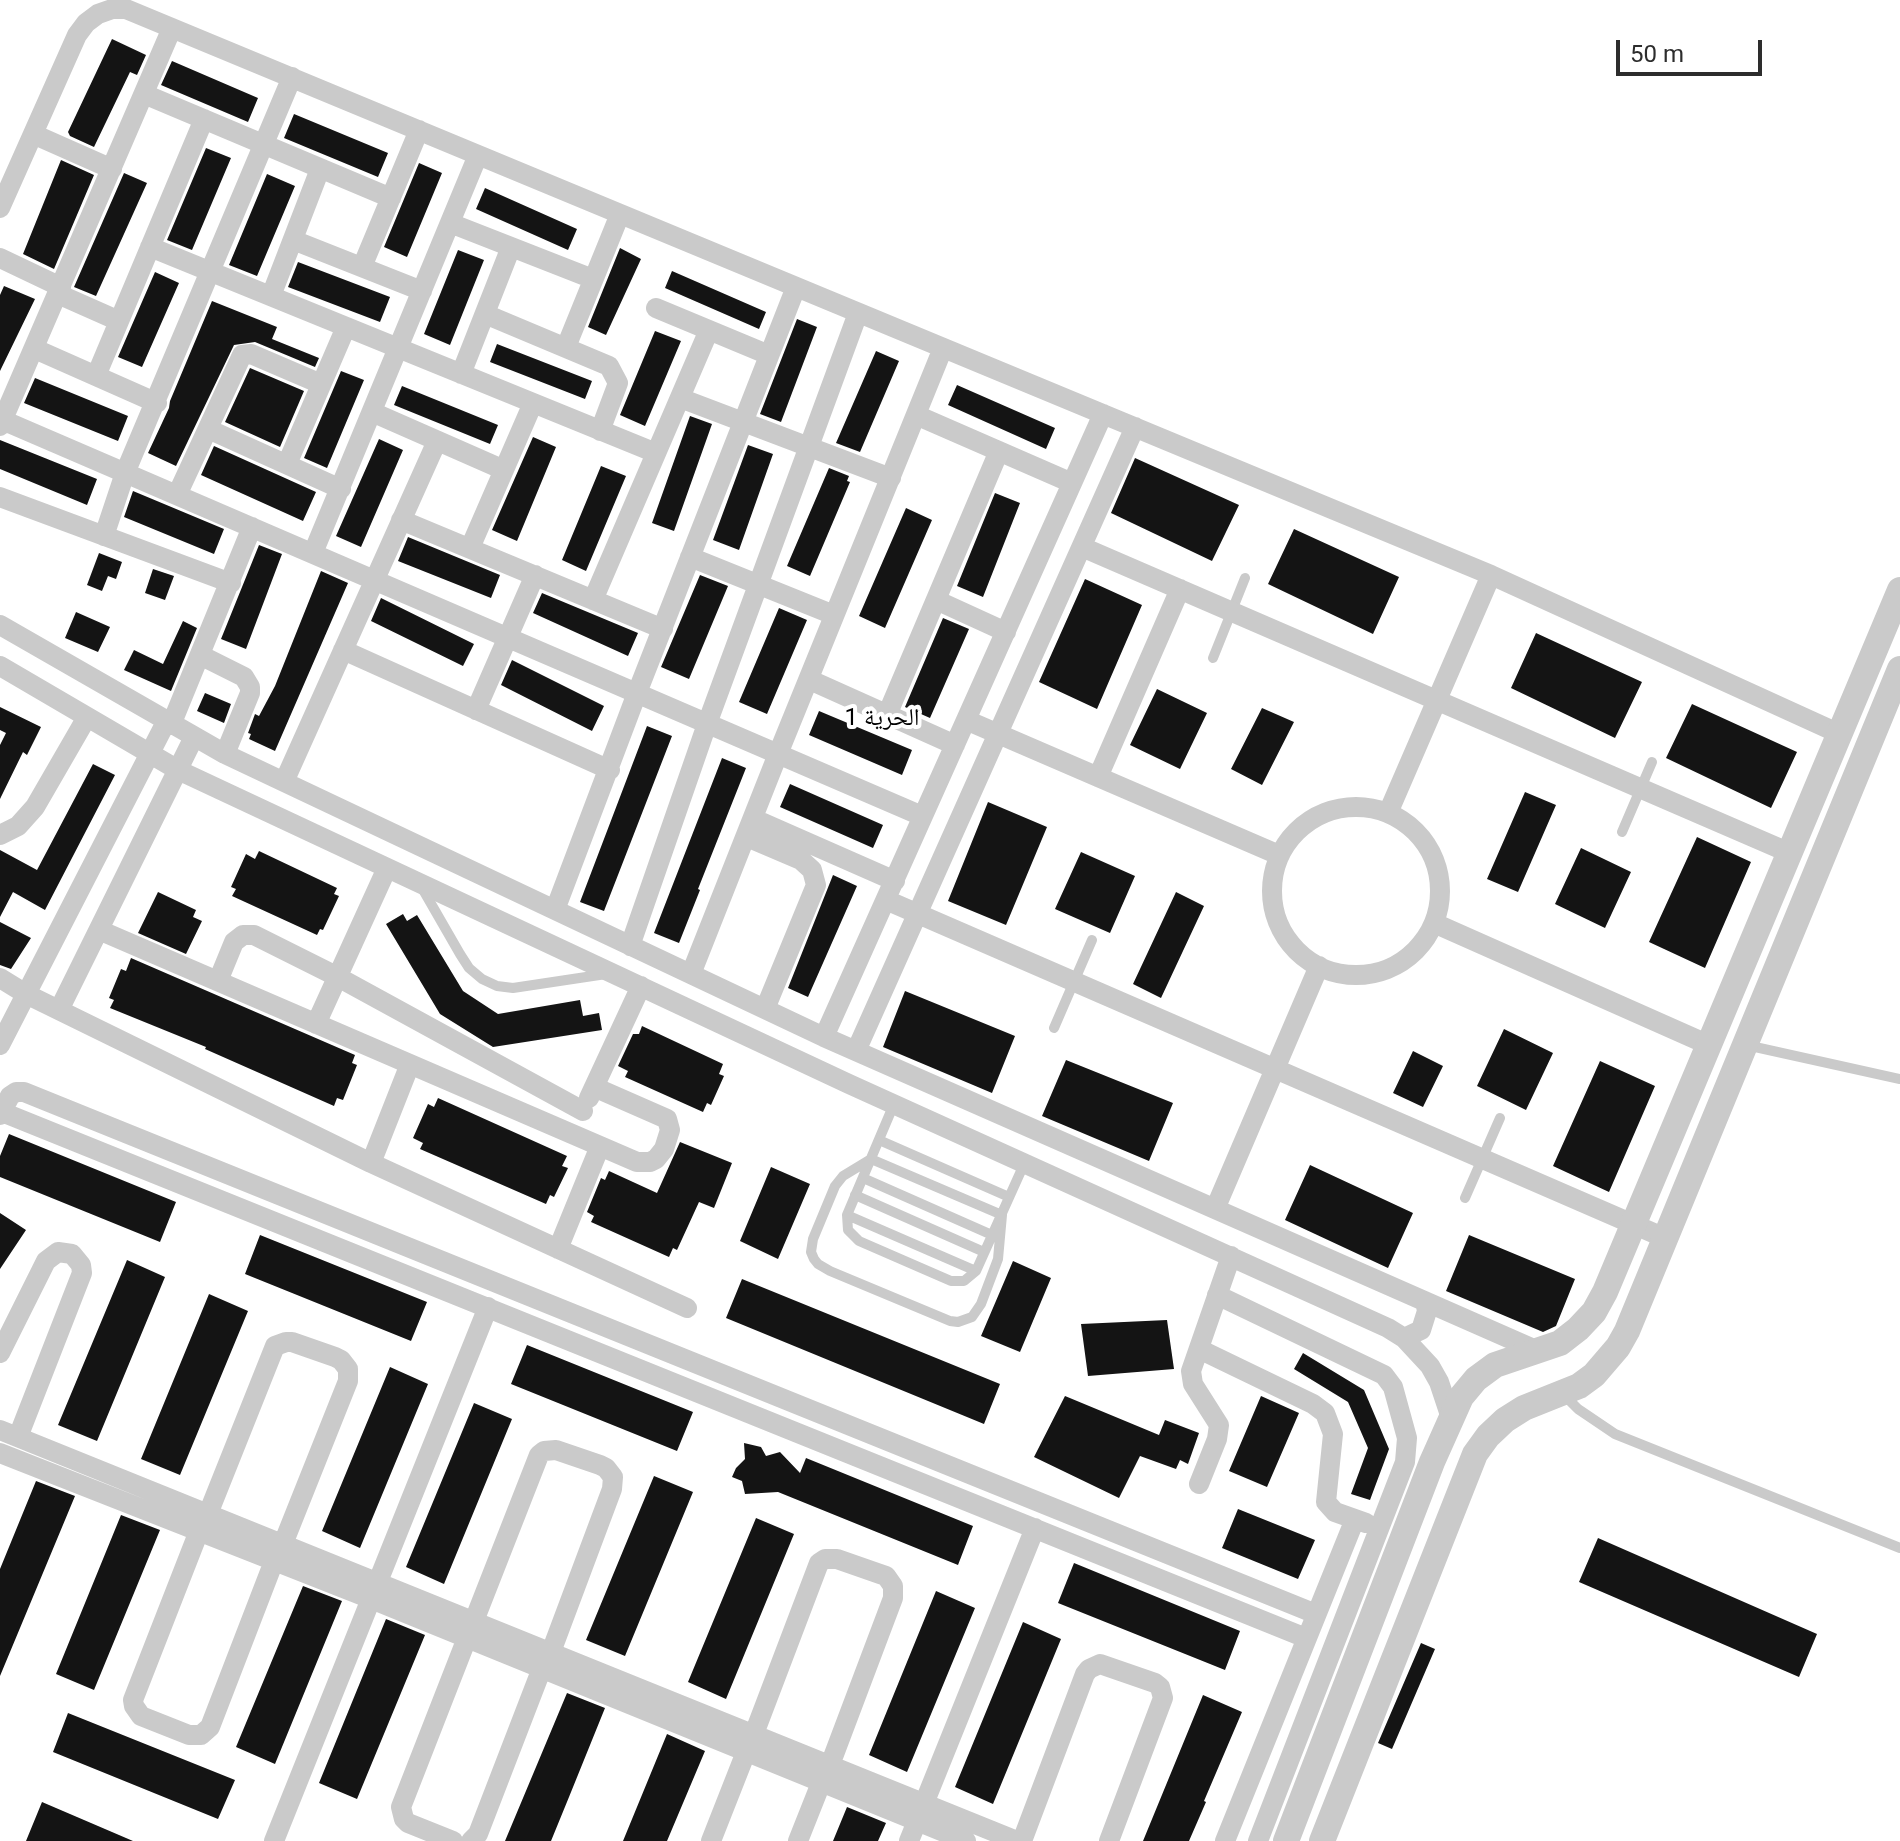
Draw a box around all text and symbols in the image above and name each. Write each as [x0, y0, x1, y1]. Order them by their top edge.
scale bar [1620, 24, 1766, 74]
text: 50 m [1630, 40, 1684, 68]
district label: الحرية 1 [844, 705, 920, 733]

